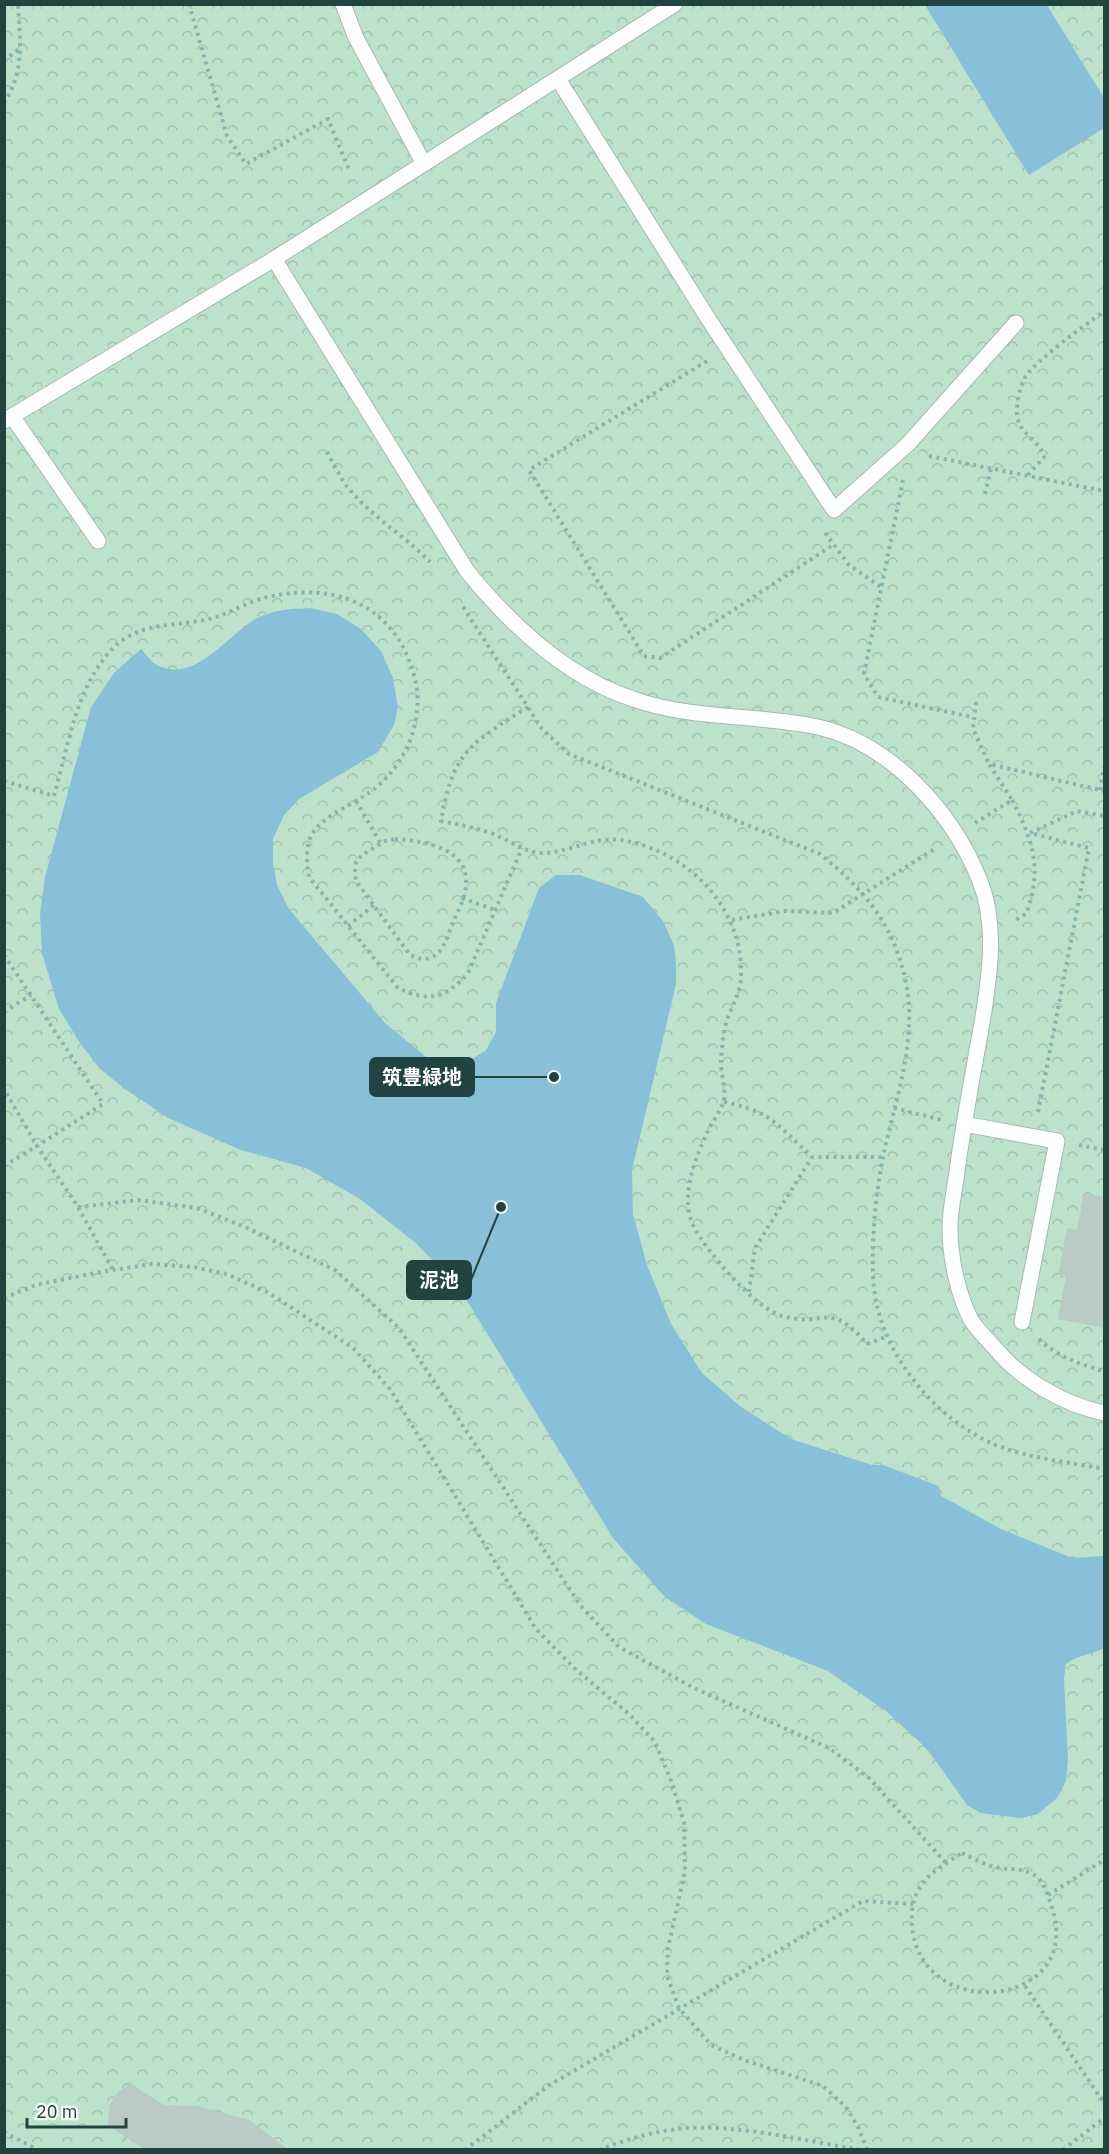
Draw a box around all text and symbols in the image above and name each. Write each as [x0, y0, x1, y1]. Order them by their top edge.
callout: 筑豊緑地 [370, 1058, 474, 1096]
text: 筑豊緑地 [382, 1063, 462, 1090]
callout: 泥池 [407, 1261, 471, 1299]
text: 泥池 [419, 1266, 459, 1293]
scale bar [27, 2091, 126, 2129]
text: 20 m [36, 2100, 78, 2123]

